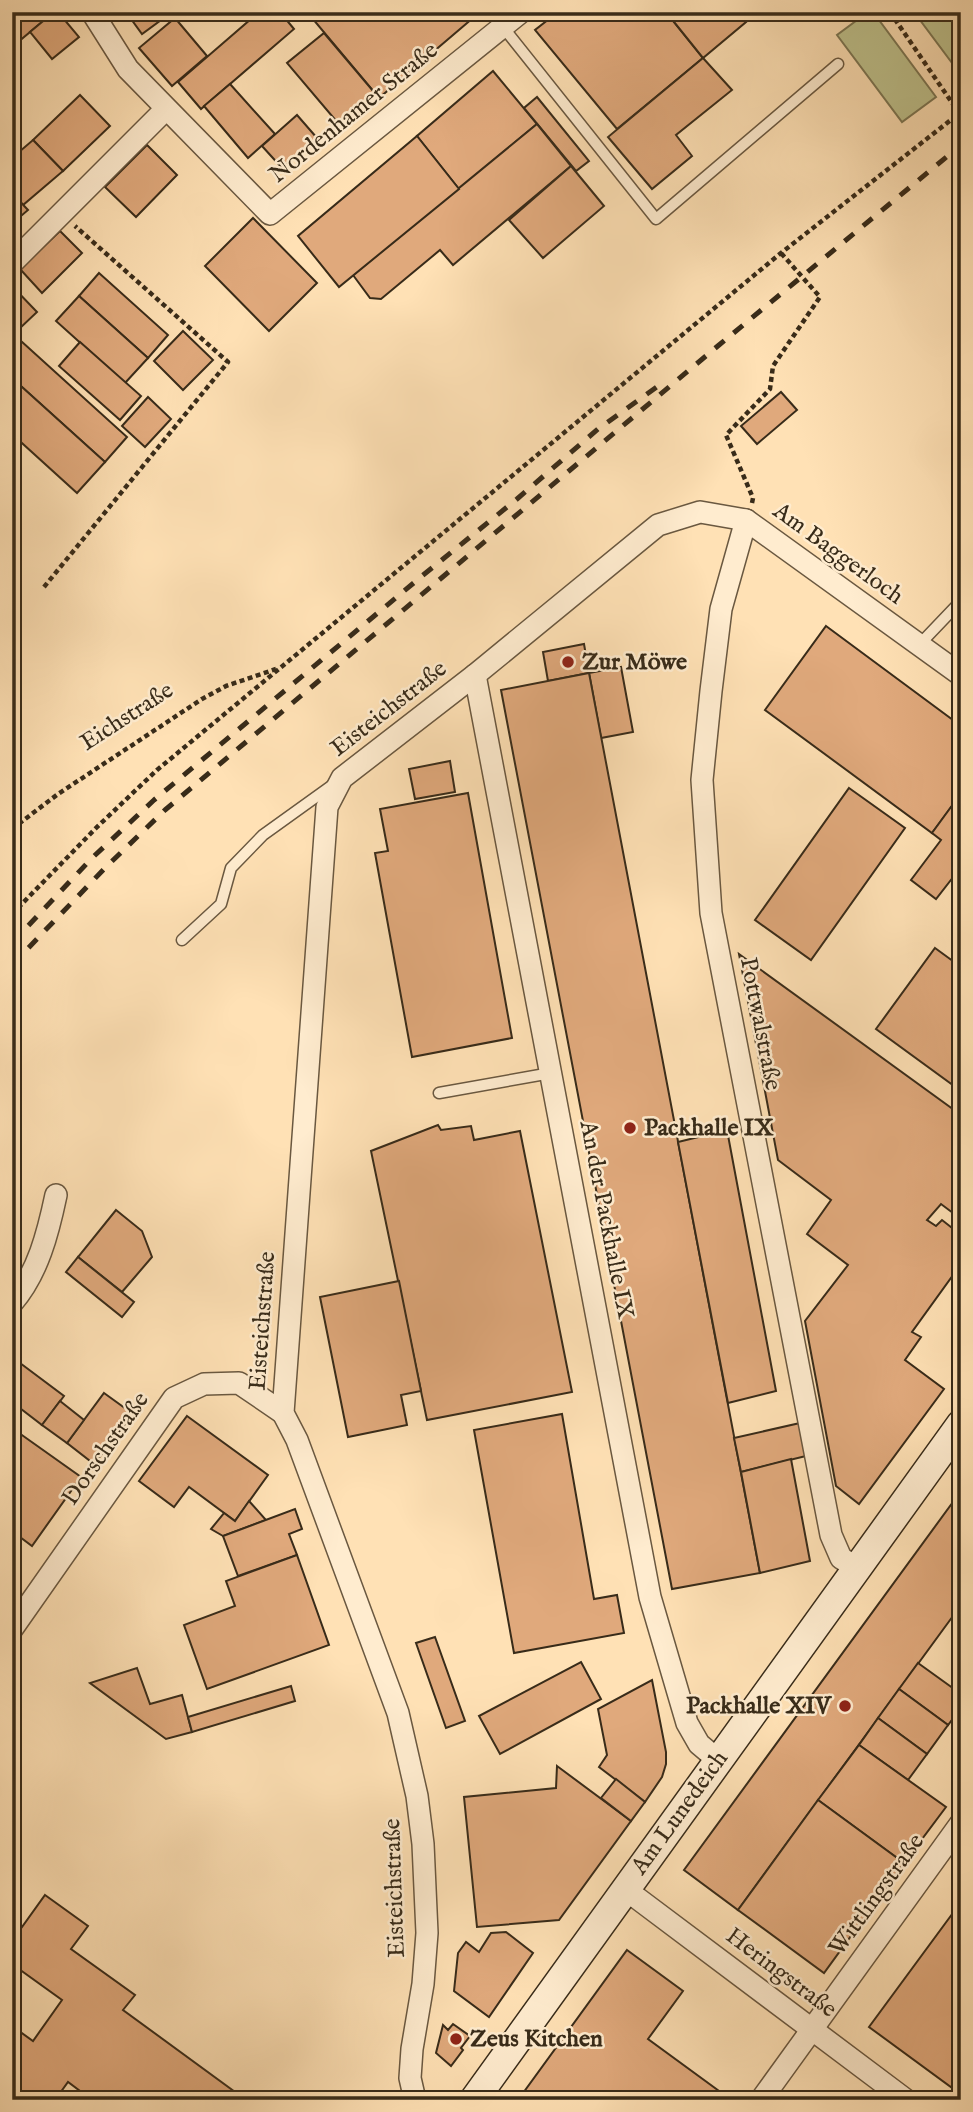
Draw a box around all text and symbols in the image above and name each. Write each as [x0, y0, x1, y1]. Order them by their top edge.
street label: Nordenhamer Straße [263, 35, 445, 191]
street label: Am Baggerloch [766, 495, 910, 612]
place label: Zur Möwe [582, 647, 687, 678]
street label: Eisteichstraße [325, 654, 453, 764]
marker: Zur Möwe [560, 654, 576, 670]
street label: Eichstraße [74, 675, 180, 759]
street label: Pottwalstraße [732, 955, 788, 1093]
place label: Packhalle IX [644, 1113, 774, 1144]
street label: An der Packhalle IX [571, 1117, 641, 1322]
marker: Packhalle IX [622, 1120, 638, 1136]
street label: Eisteichstraße [243, 1250, 283, 1392]
street label: Dorschstraße [56, 1386, 156, 1512]
place label: Packhalle XIV [686, 1691, 832, 1722]
marker: Packhalle XIV [837, 1698, 853, 1714]
street label: Am Lunedeich [624, 1744, 736, 1882]
street label: Eisteichstraße [377, 1818, 413, 1958]
street label: Wittlingstraße [822, 1828, 932, 1962]
street label: Heringstraße [719, 1921, 843, 2025]
place label: Zeus Kitchen [470, 2024, 603, 2055]
marker: Zeus Kitchen [448, 2031, 464, 2047]

